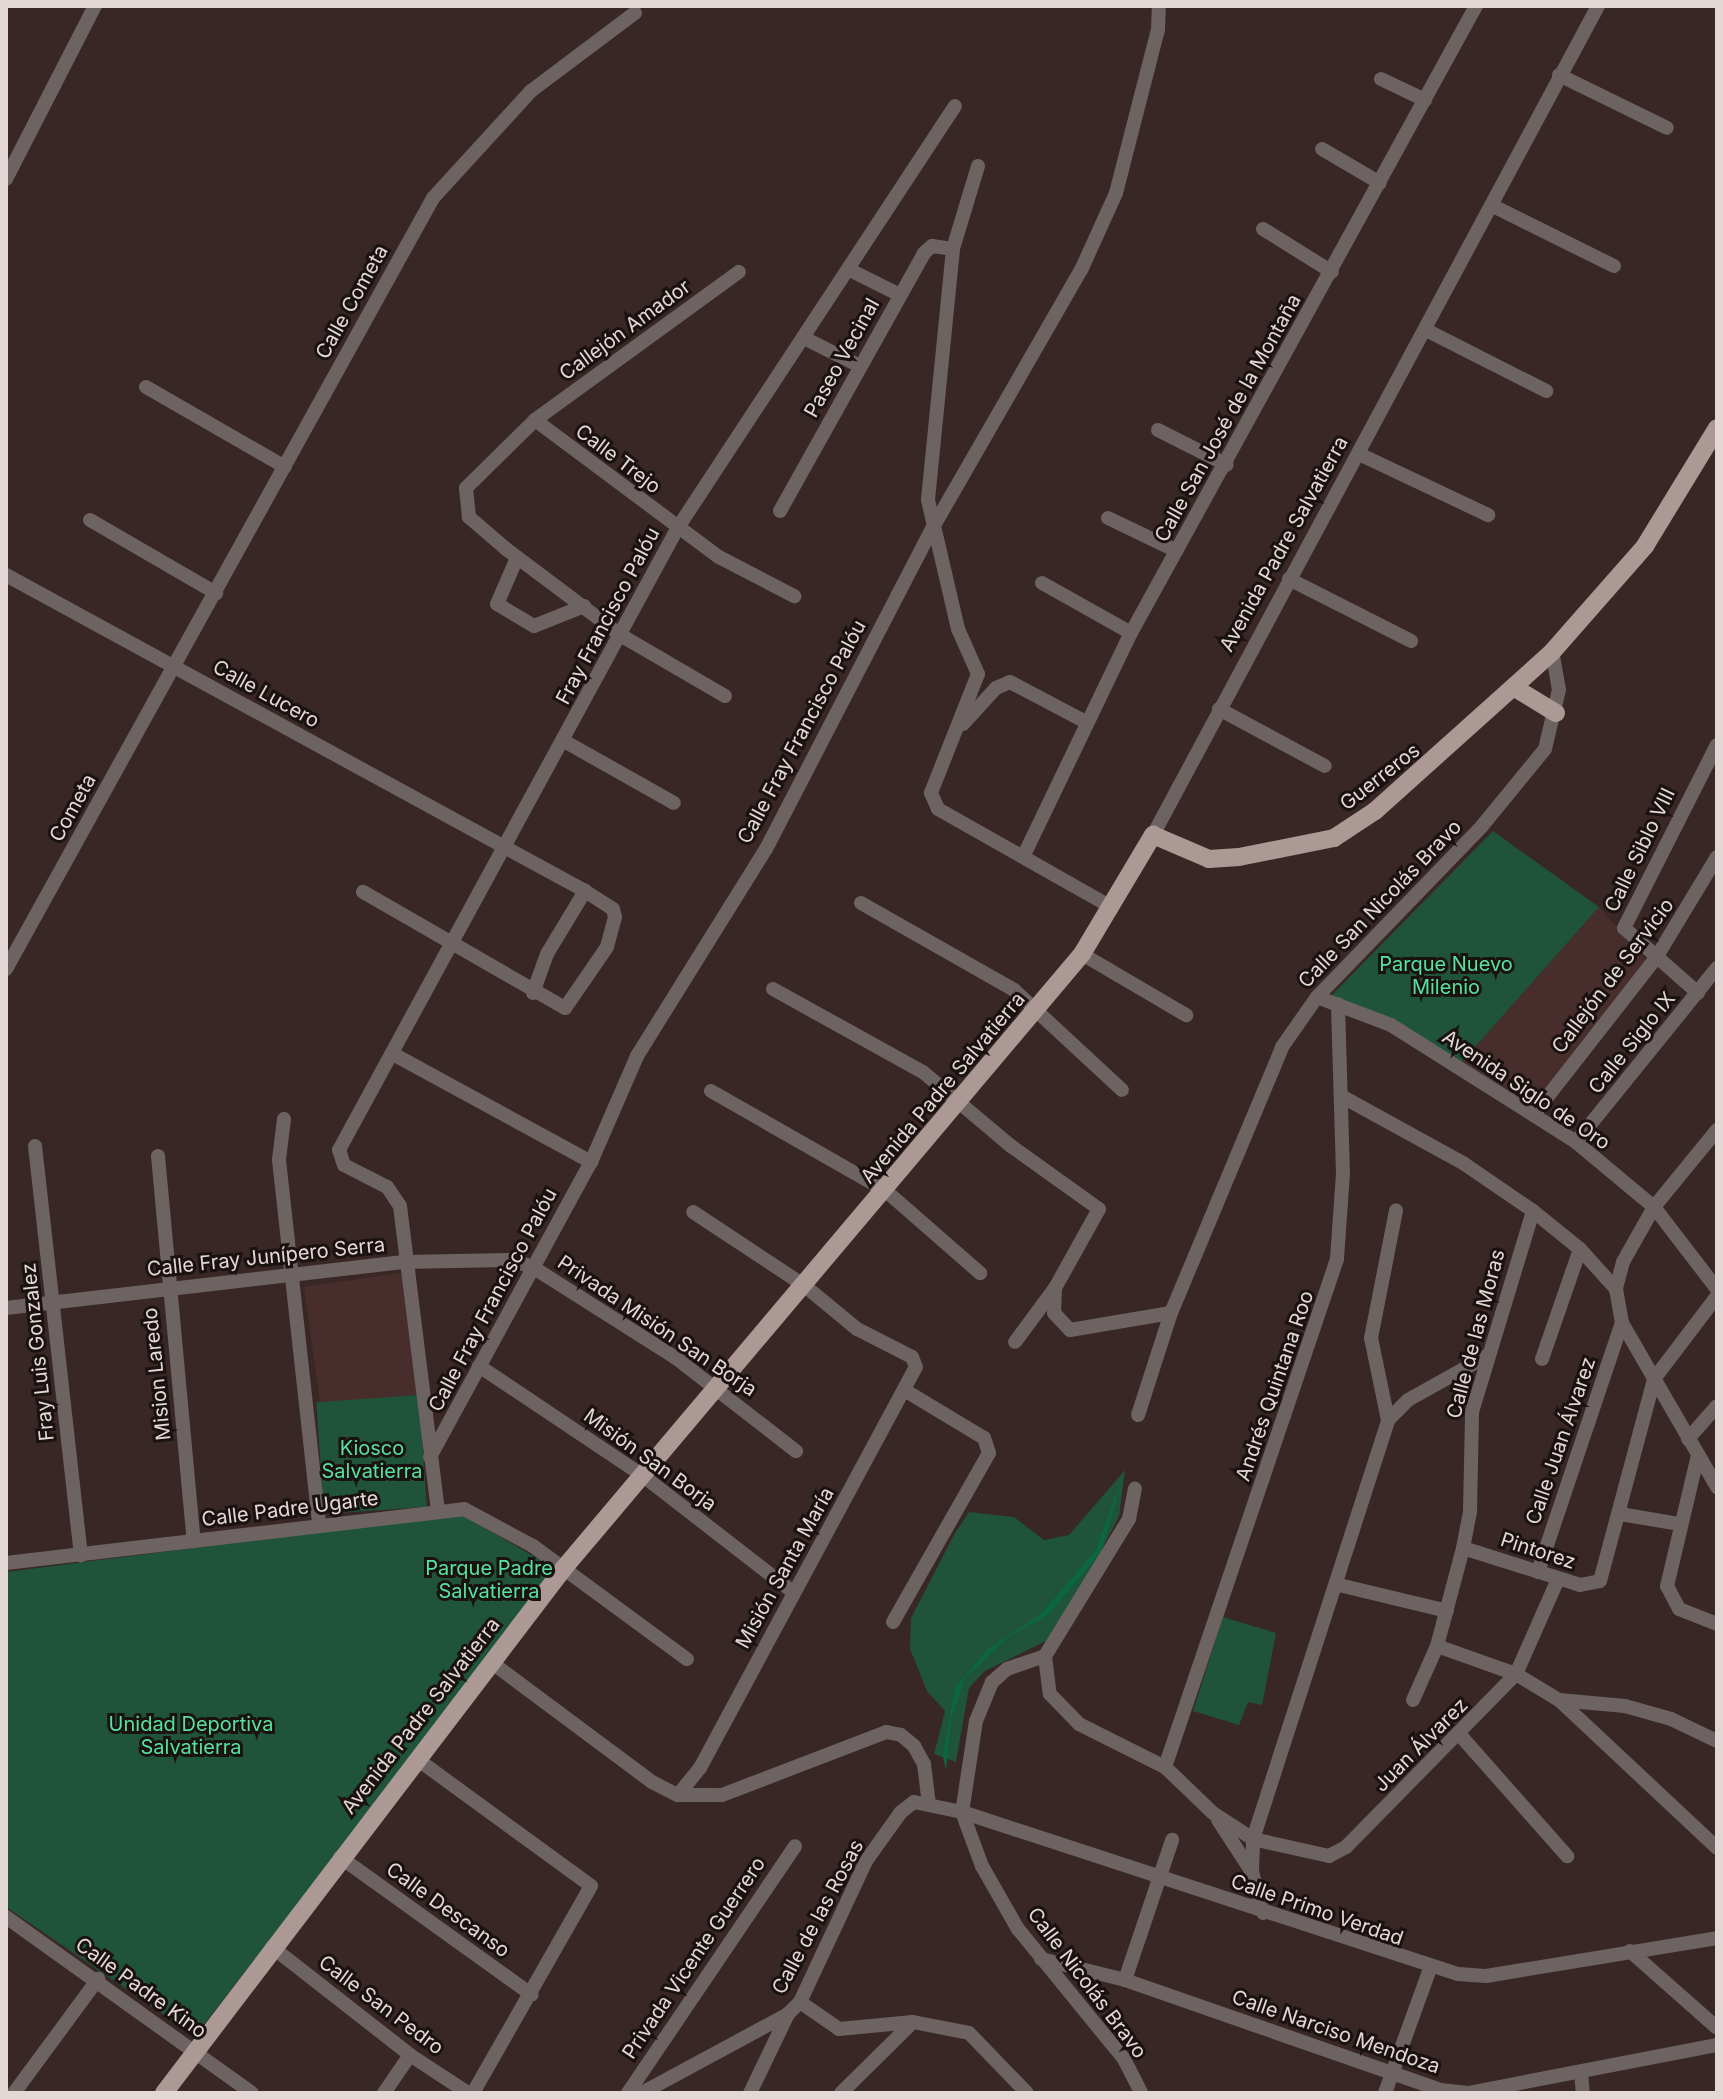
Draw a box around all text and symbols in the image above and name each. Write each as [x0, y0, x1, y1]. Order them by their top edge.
street label: Calle Cometa [311, 241, 393, 363]
street label: Callejón Amador [555, 275, 695, 385]
street label: Calle San José de la Montaña [1150, 290, 1306, 546]
street label: Paseo Vecinal [799, 294, 885, 422]
street label: Calle Trejo [571, 419, 665, 499]
street label: Avenida Padre Salvatierra [1215, 432, 1353, 656]
street label: Fray Francisco Palóu [551, 523, 665, 709]
street label: Calle Fray Francisco Palóu [733, 616, 871, 848]
street label: Calle Lucero [208, 655, 324, 733]
street label: Guerreros [1335, 738, 1425, 816]
street label: Cometa [45, 770, 101, 846]
street label: Calle Siblo VIII [1600, 784, 1680, 916]
street label: Calle San Nicolás Bravo [1293, 815, 1467, 993]
street label: Callejón de Servicio [1547, 894, 1679, 1058]
park label: Parque Nuevo Milenio [1379, 953, 1513, 1000]
street label: Avenida Padre Salvatierra [856, 987, 1030, 1189]
street label: Calle Siglo IX [1584, 987, 1680, 1099]
street label: Avenida Siglo de Oro [1438, 1025, 1614, 1155]
street label: Calle Fray Francisco Palóu [424, 1184, 562, 1416]
street label: Calle Fray Junípero Serra [146, 1233, 386, 1281]
street label: Calle de las Moras [1442, 1247, 1510, 1421]
street label: Privada Misión San Borja [553, 1250, 761, 1402]
street label: Fray Luis Gonzalez [17, 1262, 59, 1442]
street label: Andrés Quintana Roo [1231, 1288, 1319, 1484]
street label: Mision Laredo [138, 1306, 176, 1442]
street label: Calle Juan Álvarez [1521, 1354, 1601, 1528]
street label: Misión San Borja [579, 1404, 721, 1516]
park label: Kiosco Salvatierra [321, 1437, 423, 1484]
street label: Misión Santa María [731, 1483, 839, 1653]
street label: Calle Padre Ugarte [200, 1486, 380, 1532]
street label: Pintorez [1497, 1528, 1579, 1574]
park label: Parque Padre Salvatierra [425, 1556, 553, 1603]
street label: Avenida Padre Salvatierra [337, 1613, 505, 1819]
street label: Juan Álvarez [1369, 1693, 1473, 1797]
park label: Unidad Deportiva Salvatierra [109, 1712, 273, 1759]
street label: Calle de las Rosas [767, 1836, 869, 1998]
street label: Privada Vicente Guerrero [617, 1852, 771, 2064]
street label: Calle Descanso [382, 1857, 514, 1963]
street label: Calle Primo Verdad [1228, 1869, 1406, 1951]
street label: Calle Nicolás Bravo [1022, 1903, 1152, 2063]
street label: Calle Padre Kino [71, 1932, 211, 2044]
street label: Calle San Pedro [314, 1950, 448, 2060]
street label: Calle Narciso Mendoza [1229, 1985, 1443, 2079]

